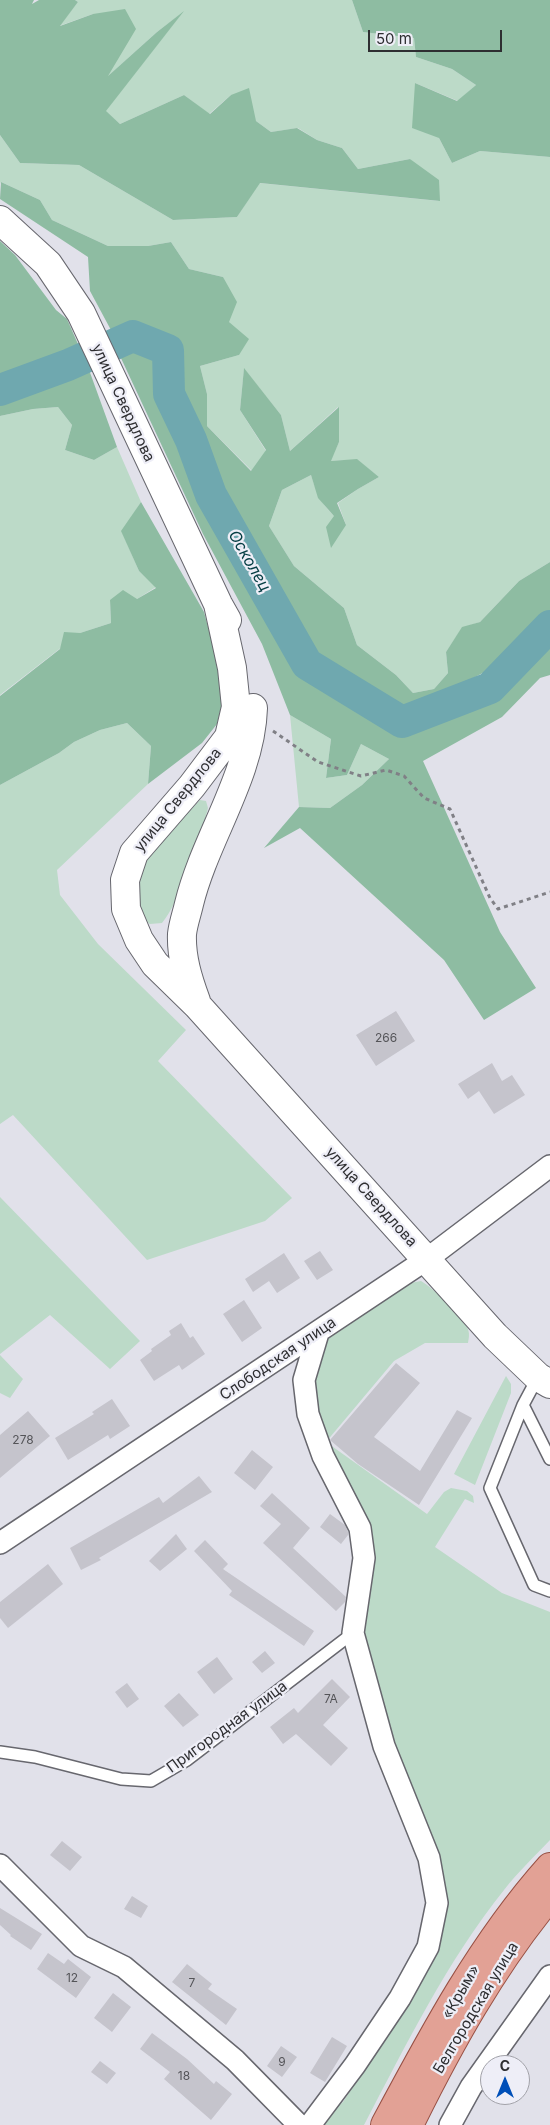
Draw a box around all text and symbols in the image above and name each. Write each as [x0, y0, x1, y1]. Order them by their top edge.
scale bar [370, 20, 504, 52]
text: 50 m [376, 29, 412, 48]
street label: улица Свердлова [88, 341, 158, 465]
water label: Осколец [224, 527, 274, 595]
street label: улица Свердлова [131, 745, 225, 855]
house number: 266 [375, 1031, 397, 1045]
street label: улица Свердлова [321, 1143, 421, 1251]
street label: Слободская улица [217, 1313, 339, 1405]
house number: 278 [12, 1433, 34, 1447]
street label: Пригородная улица [163, 1677, 291, 1777]
house number: 7А [324, 1692, 338, 1706]
street label: Белгородская улица [430, 1939, 522, 2077]
street label: «Крым» [438, 1962, 484, 2022]
house number: 12 [66, 1971, 78, 1985]
house number: 7 [189, 1976, 195, 1990]
house number: 9 [278, 2055, 286, 2069]
north arrow [480, 2055, 530, 2105]
text: С [500, 2057, 510, 2074]
house number: 18 [178, 2069, 190, 2083]

